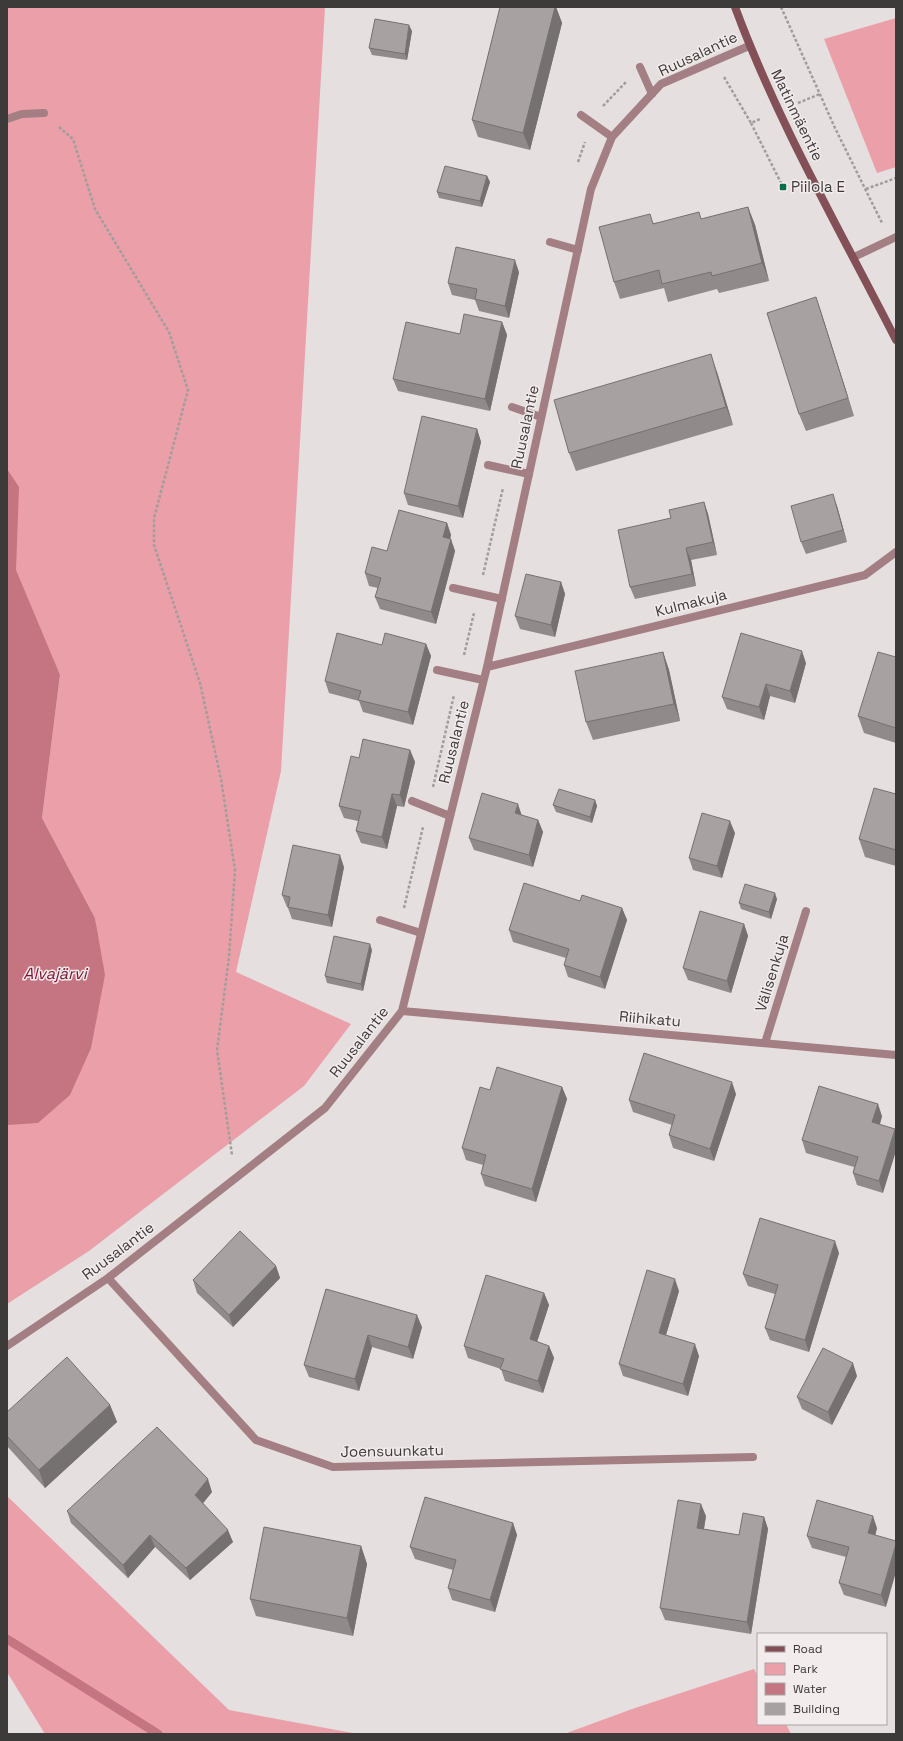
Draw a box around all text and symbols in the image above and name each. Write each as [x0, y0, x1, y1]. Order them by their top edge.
street label: Ruusalantie [655, 27, 740, 80]
street label: Matinmäentie [767, 66, 828, 164]
place label: Piilola E [791, 177, 845, 196]
marker: Piilola E [778, 182, 788, 192]
street label: Ruusalantie [506, 383, 543, 470]
street label: Kulmakuja [653, 584, 729, 621]
street label: Ruusalantie [434, 698, 473, 785]
street label: Välisenkuja [751, 931, 792, 1014]
water label: Alvajärvi [23, 963, 89, 984]
street label: Ruusalantie [325, 1002, 392, 1081]
street label: Riihikatu [618, 1006, 682, 1031]
street label: Ruusalantie [78, 1217, 157, 1284]
street label: Joensuunkatu [340, 1440, 444, 1461]
legend [757, 1633, 887, 1725]
text: Road [793, 1641, 822, 1657]
text: Park [793, 1661, 818, 1677]
text: Water [793, 1681, 827, 1697]
text: Building [793, 1701, 840, 1717]

